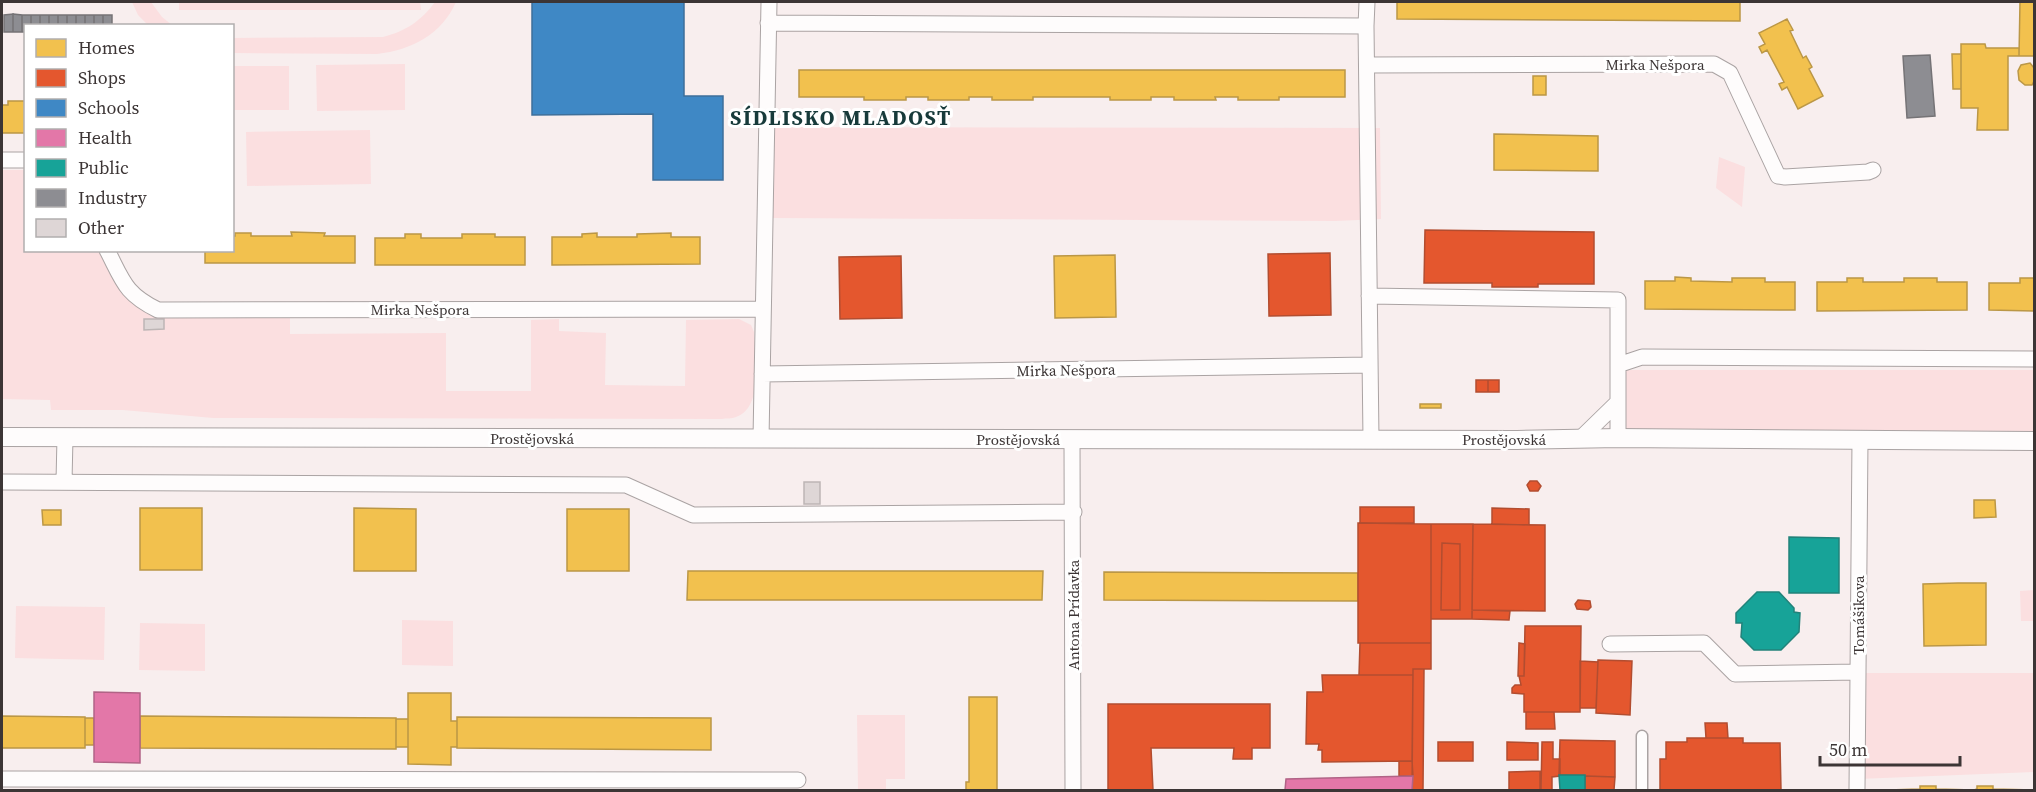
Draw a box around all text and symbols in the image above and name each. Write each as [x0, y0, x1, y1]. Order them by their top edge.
legend [24, 24, 234, 252]
text: Homes [78, 35, 135, 60]
street label: Mirka Nešpora [1605, 54, 1705, 75]
text: Shops [78, 65, 126, 90]
text: Schools [78, 95, 140, 120]
district label: SÍDLISKO MLADOSŤ [730, 103, 952, 132]
text: Health [78, 125, 132, 150]
text: Public [78, 155, 129, 180]
text: Industry [78, 185, 148, 210]
text: Other [78, 215, 125, 240]
street label: Mirka Nešpora [370, 299, 470, 320]
street label: Mirka Nešpora [1016, 359, 1116, 381]
street label: Prostějovská [490, 428, 574, 449]
street label: Prostějovská [976, 429, 1060, 450]
street label: Prostějovská [1462, 429, 1546, 450]
street label: Antona Prídavka [1063, 559, 1084, 670]
street label: Tomášikova [1848, 575, 1869, 655]
scale bar [1820, 729, 1960, 767]
text: 50 m [1829, 737, 1867, 762]

